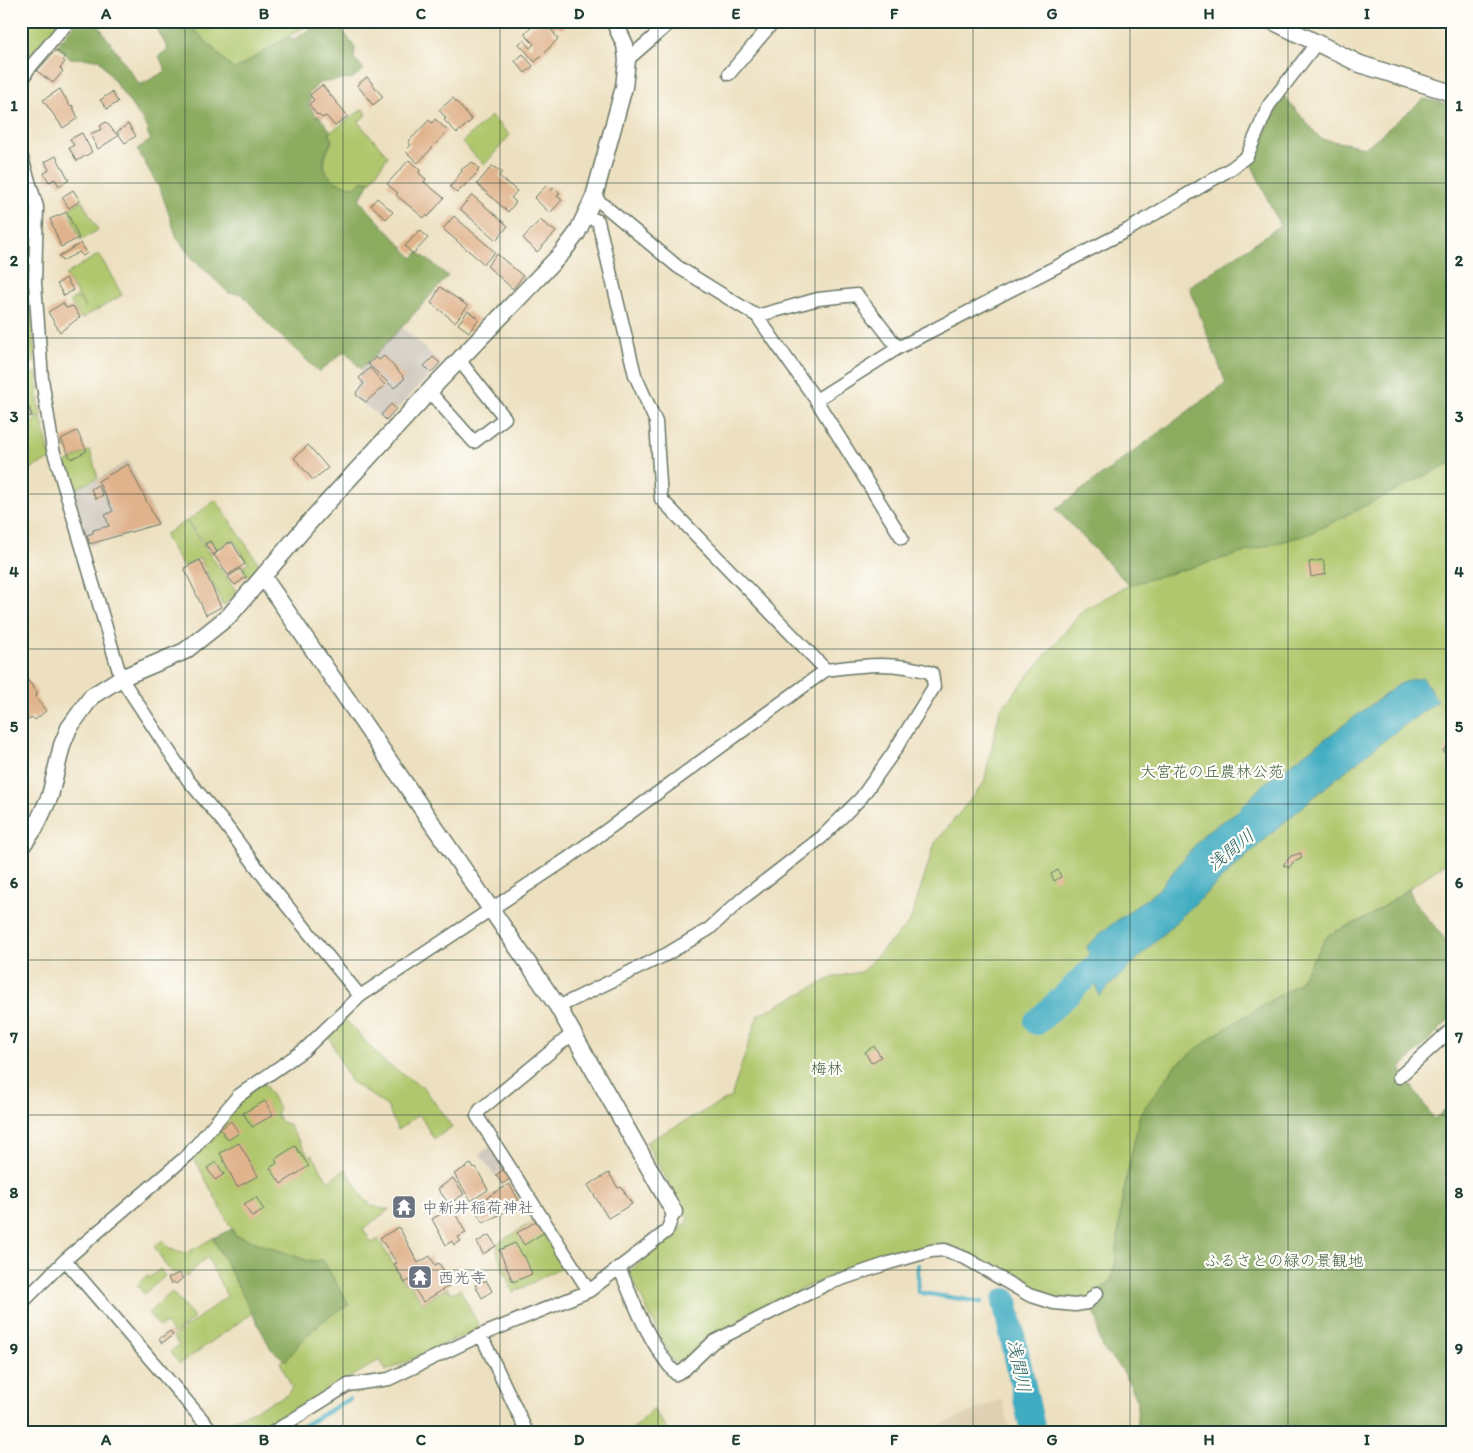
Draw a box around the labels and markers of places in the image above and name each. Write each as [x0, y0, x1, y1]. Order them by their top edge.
temple icon: 中新井稲荷神社 [391, 1194, 417, 1220]
place label: 中新井稲荷神社 [422, 1198, 534, 1217]
temple icon: 西光寺 [407, 1264, 433, 1290]
place label: 西光寺 [438, 1268, 486, 1287]

